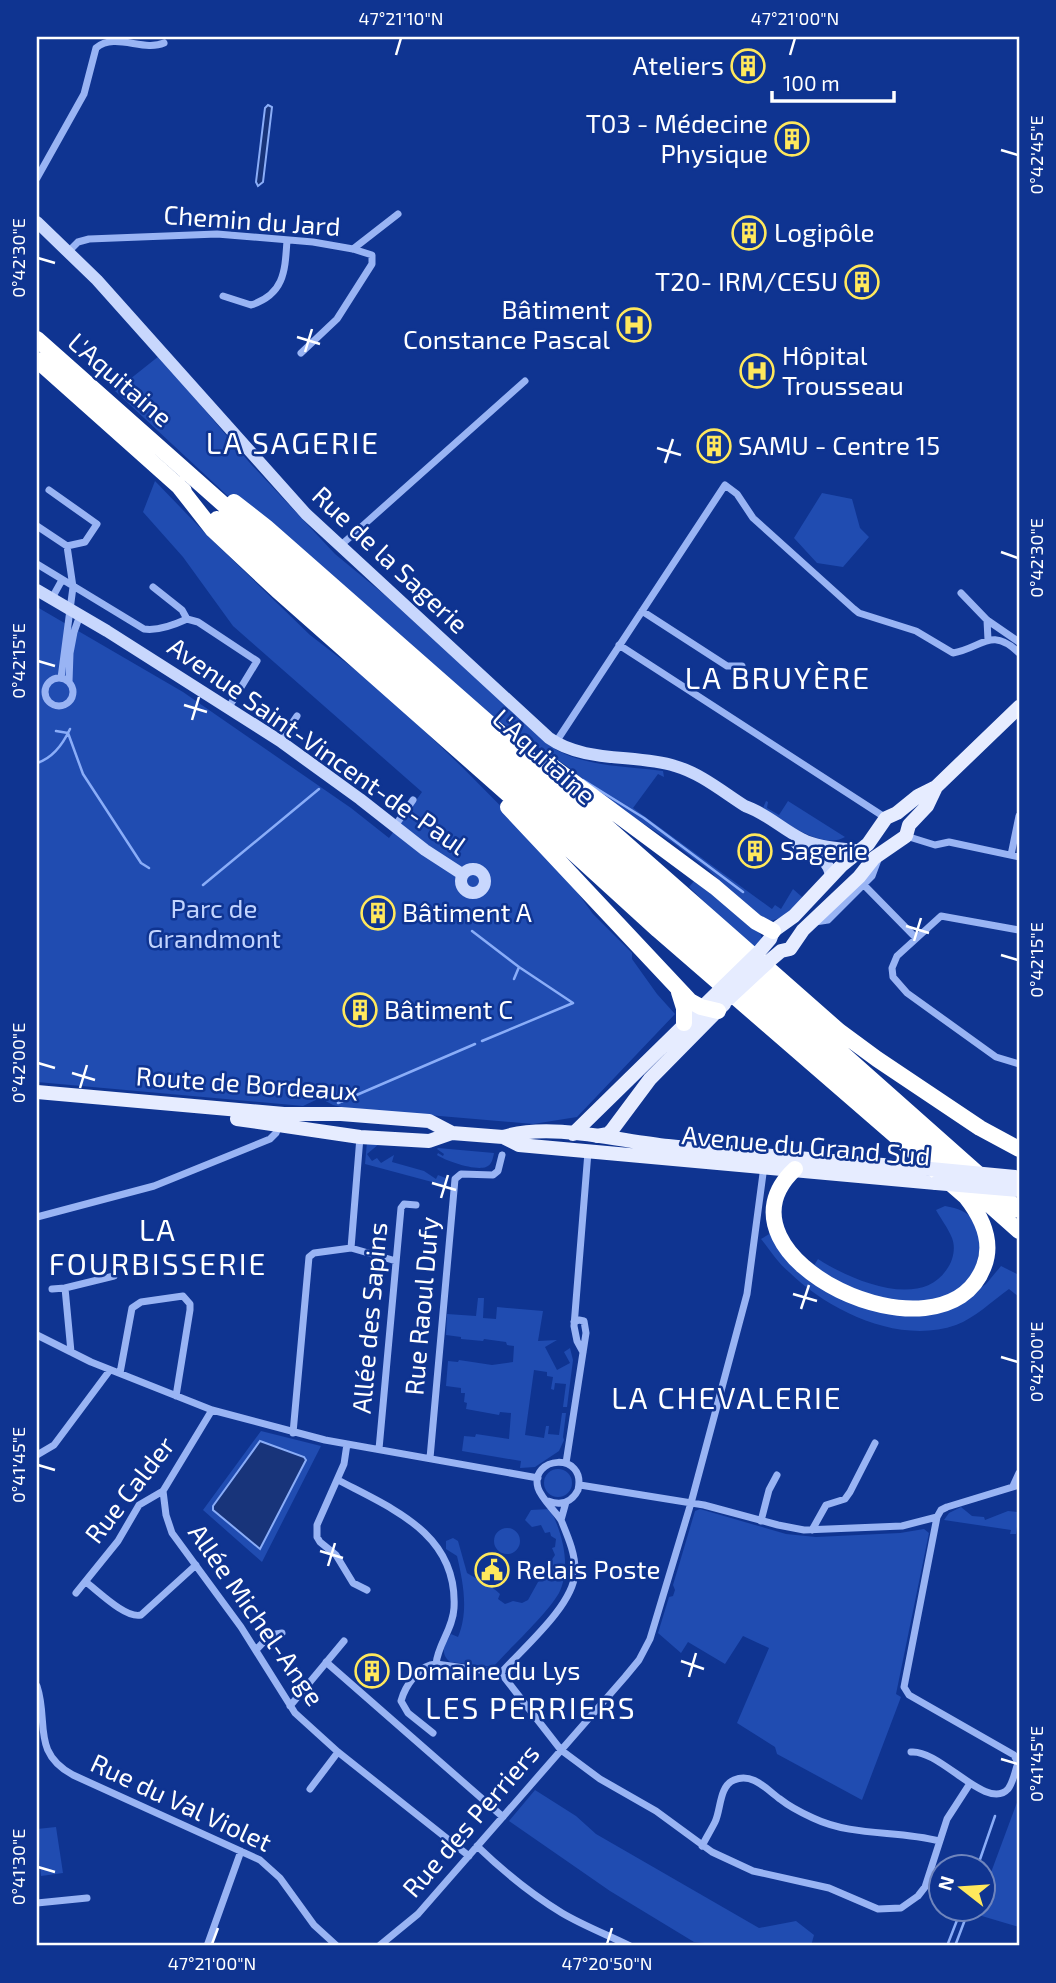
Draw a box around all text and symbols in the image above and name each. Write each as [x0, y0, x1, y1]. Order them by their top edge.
text: 47°21'10"N [359, 7, 443, 29]
text: 47°21'00"N [751, 7, 839, 29]
building icon: Ateliers [729, 47, 767, 85]
place label: Ateliers [632, 49, 724, 80]
scale bar [772, 60, 895, 104]
text: 100 m [783, 70, 840, 95]
place label: T03 - Médecine Physique [586, 107, 768, 168]
text: 0°42'45"E [1025, 115, 1047, 195]
building icon: T03 - Médecine Physique [773, 120, 811, 158]
street label: Chemin du Jard [163, 198, 342, 241]
building icon: Logipôle [730, 214, 768, 252]
place label: Logipôle [774, 216, 875, 247]
text: 0°42'30"E [7, 218, 29, 298]
building icon: T20- IRM/CESU [843, 263, 881, 301]
place label: T20- IRM/CESU [655, 265, 838, 296]
place label: Bâtiment Constance Pascal [403, 293, 610, 354]
hospital icon: Bâtiment Constance Pascal [615, 306, 653, 344]
street label: L'Aquitaine [63, 325, 179, 432]
place label: Hôpital Trousseau [782, 339, 904, 400]
hospital icon: Hôpital Trousseau [738, 352, 776, 390]
district label: LA SAGERIE [206, 424, 380, 460]
building icon: SAMU - Centre 15 [695, 427, 733, 465]
place label: SAMU - Centre 15 [738, 429, 940, 460]
street label: Rue de la Sagerie [307, 479, 475, 639]
text: 0°42'30"E [1025, 518, 1047, 598]
text: 0°42'15"E [7, 623, 29, 699]
street label: Avenue Saint-Vincent-de-Paul [163, 630, 473, 860]
district label: LA BRUYÈRE [685, 659, 871, 695]
street label: L'Aquitaine [487, 702, 603, 810]
building icon: Sagerie [736, 832, 774, 870]
place label: Sagerie [780, 834, 868, 865]
park label: Parc de Grandmont [147, 892, 281, 953]
building icon: Bâtiment A [359, 894, 397, 932]
place label: Bâtiment A [402, 896, 532, 927]
text: 0°42'15"E [1025, 922, 1047, 998]
building icon: Bâtiment C [341, 991, 379, 1029]
place label: Bâtiment C [384, 993, 513, 1024]
text: 0°42'00"E [7, 1023, 29, 1103]
street label: Route de Bordeaux [135, 1059, 359, 1106]
street label: Avenue du Grand Sud [680, 1118, 932, 1171]
district label: LA FOURBISSERIE [49, 1211, 267, 1281]
street label: Rue Raoul Dufy [397, 1215, 444, 1396]
street label: Allée des Sapins [345, 1221, 392, 1415]
text: 0°42'00"E [1025, 1322, 1047, 1402]
district label: LA CHEVALERIE [611, 1379, 843, 1415]
text: 0°41'45"E [7, 1427, 29, 1503]
street label: Rue Calder [78, 1430, 180, 1549]
street label: Allée Michel-Ange [183, 1517, 332, 1711]
public building icon: Relais Poste [473, 1551, 511, 1589]
place label: Relais Poste [516, 1553, 660, 1584]
building icon: Domaine du Lys [353, 1652, 391, 1690]
place label: Domaine du Lys [396, 1654, 580, 1685]
district label: LES PERRIERS [425, 1689, 637, 1725]
text: 0°41'45"E [1025, 1726, 1047, 1802]
street label: Rue des Perriers [395, 1737, 545, 1903]
street label: Rue du Val Violet [86, 1746, 277, 1857]
text: 0°41'30"E [7, 1829, 29, 1905]
north arrow [926, 1854, 996, 1924]
text: N [932, 1873, 958, 1893]
text: 47°21'00"N [168, 1952, 256, 1974]
text: 47°20'50"N [561, 1952, 653, 1974]

